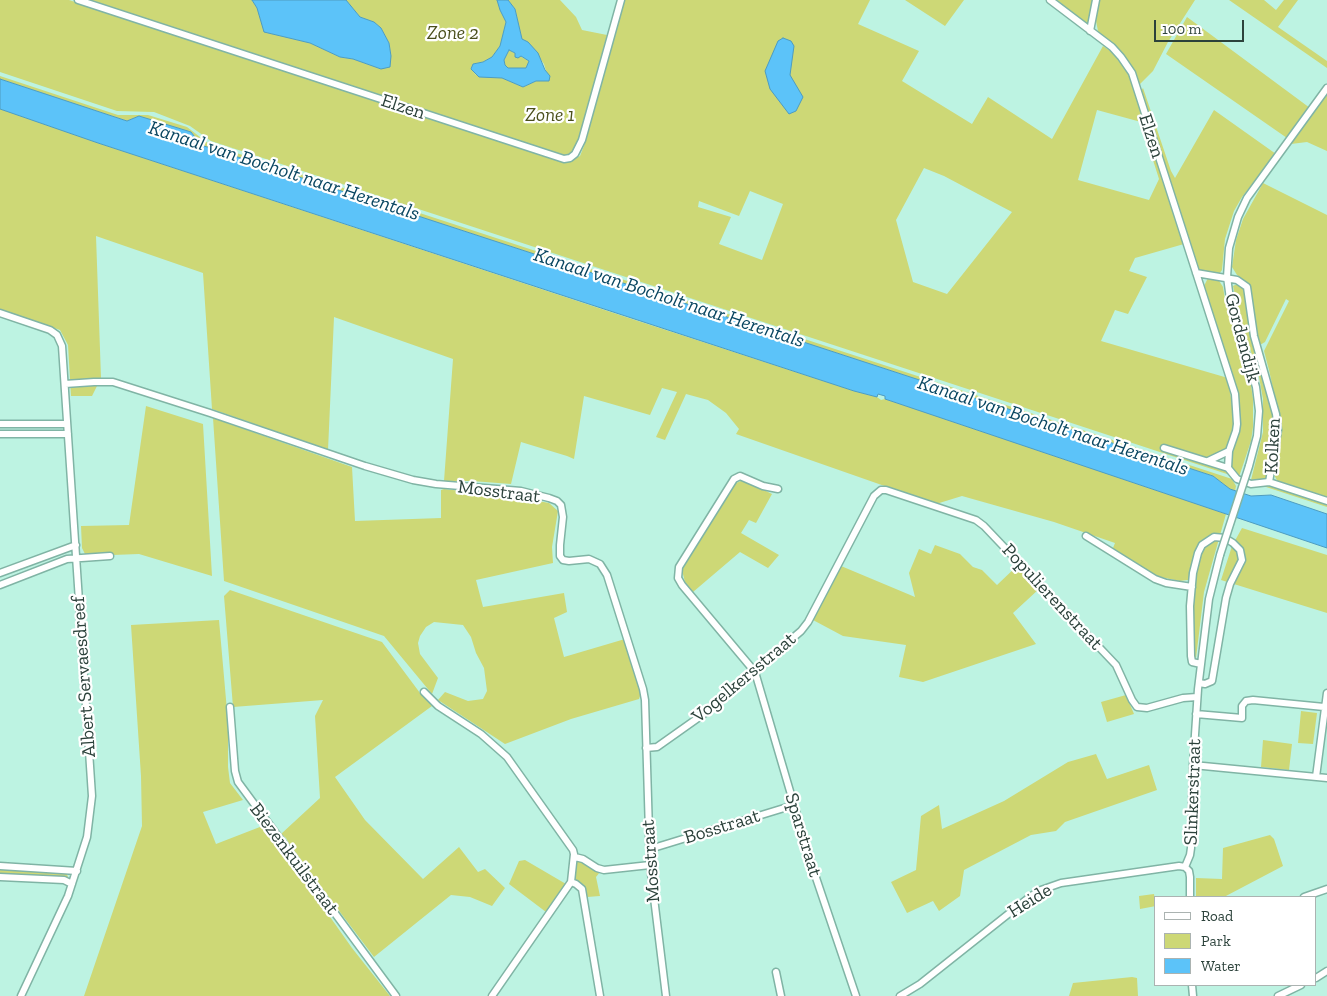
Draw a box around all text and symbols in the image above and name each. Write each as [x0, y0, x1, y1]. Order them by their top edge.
scale bar [1157, 10, 1247, 42]
text: 100 m [1162, 20, 1201, 38]
park label: Zone 2 [427, 23, 479, 45]
street label: Elzen [378, 89, 428, 125]
park label: Zone 1 [525, 105, 575, 127]
street label: Elzen [1133, 111, 1169, 161]
water label: Kanaal van Bocholt naar Herentals [146, 116, 422, 226]
water label: Kanaal van Bocholt naar Herentals [531, 243, 807, 353]
street label: Gordendijk [1219, 291, 1265, 385]
water label: Kanaal van Bocholt naar Herentals [915, 371, 1191, 481]
street label: Kolken [1260, 417, 1286, 475]
street label: Mosstraat [456, 476, 542, 508]
street label: Populierenstraat [997, 539, 1107, 655]
street label: Albert Servaesdreef [67, 596, 101, 758]
street label: Vogelkersstraat [687, 628, 801, 728]
street label: Slinkerstraat [1180, 738, 1206, 846]
street label: Sparstraat [779, 790, 827, 880]
street label: Biezenkuilstraat [245, 799, 343, 919]
street label: Bosstraat [681, 805, 763, 849]
street label: Mosstraat [637, 819, 665, 903]
street label: Heide [1004, 879, 1056, 923]
legend [1154, 896, 1317, 986]
text: Road [1201, 907, 1233, 925]
text: Park [1201, 932, 1231, 950]
text: Water [1201, 957, 1241, 975]

